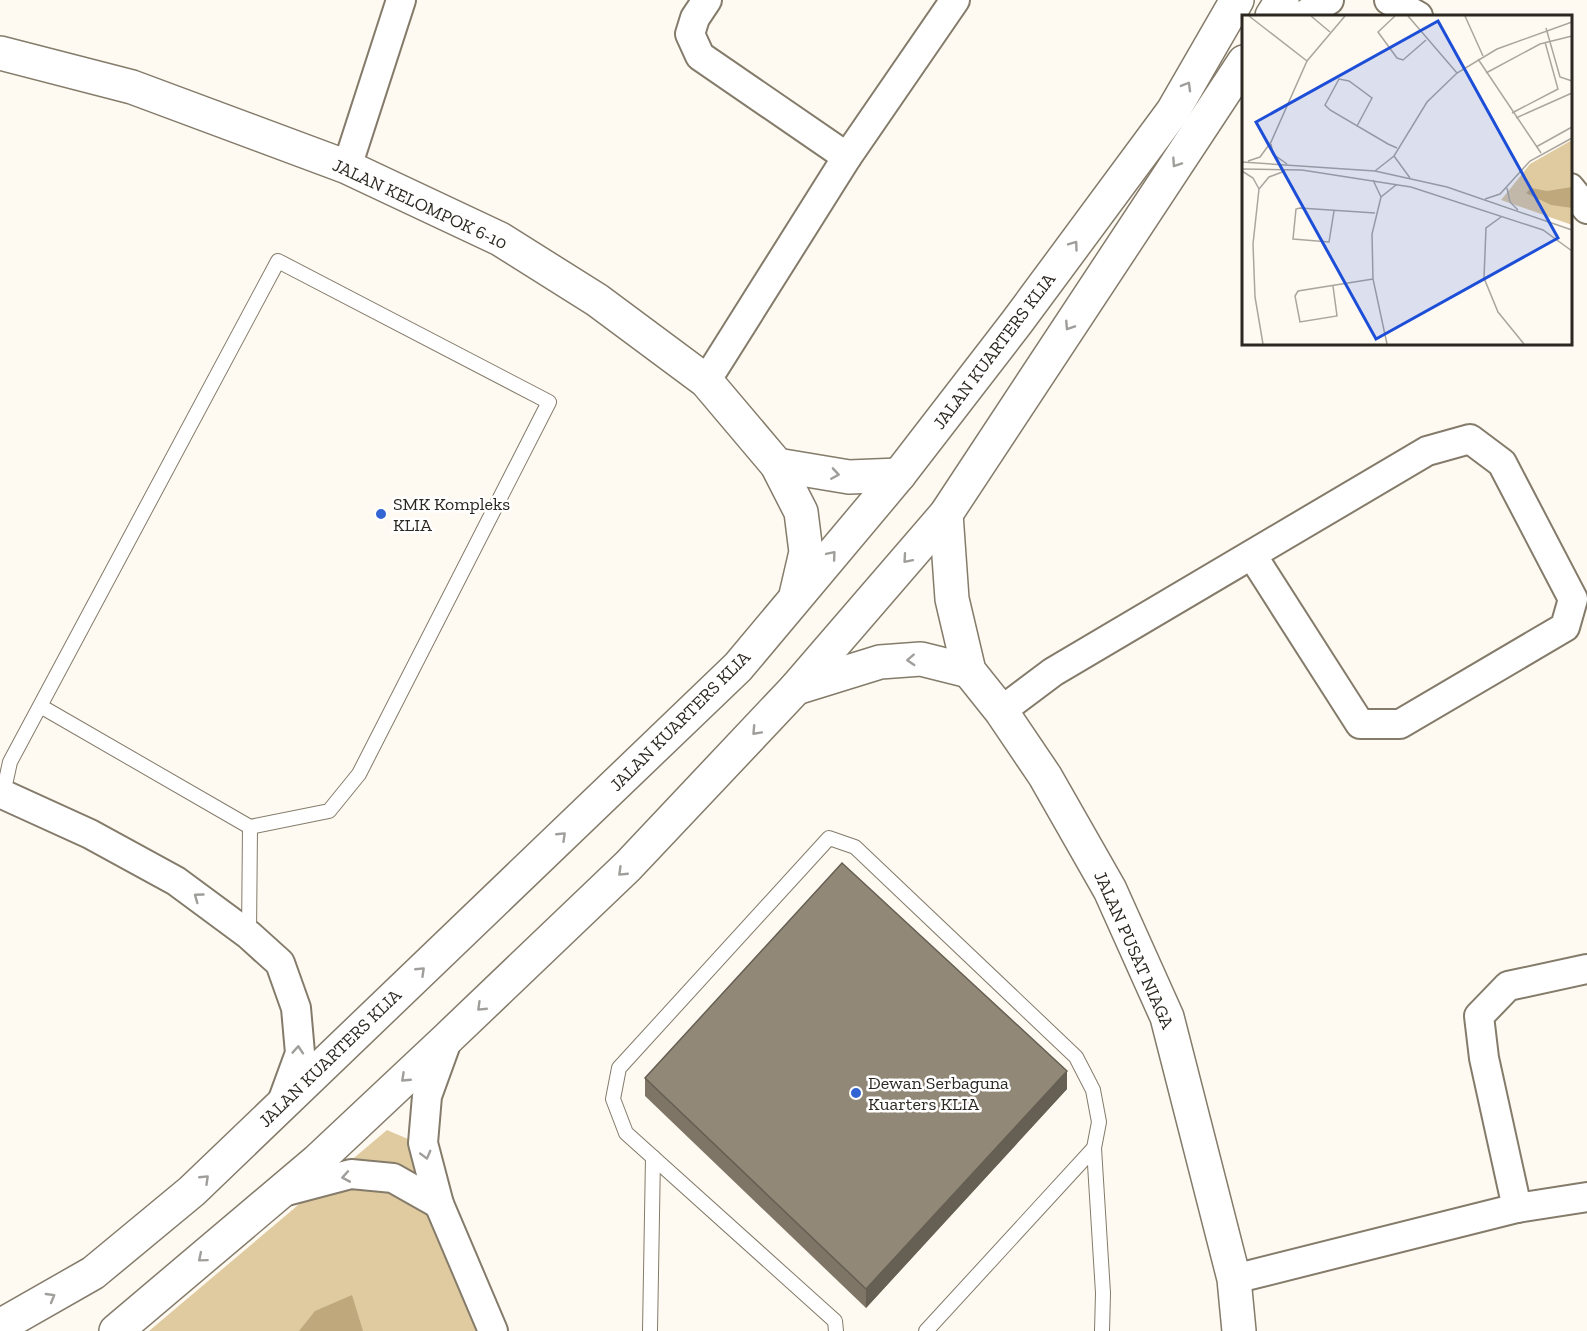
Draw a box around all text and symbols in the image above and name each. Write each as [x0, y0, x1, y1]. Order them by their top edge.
inset map [1242, 15, 1572, 345]
one-way arrow [1180, 82, 1192, 92]
street label: JALAN KELOMPOK 6-10 [329, 154, 511, 254]
one-way arrow [1173, 157, 1184, 168]
one-way arrow [1067, 240, 1078, 251]
street label: JALAN KUARTERS KLIA [928, 268, 1060, 433]
one-way arrow [1065, 320, 1076, 331]
one-way arrow [830, 468, 840, 480]
place label: SMK Kompleks KLIA [393, 493, 510, 536]
marker: SMK Kompleks KLIA [374, 507, 388, 521]
one-way arrow [825, 551, 836, 562]
one-way arrow [904, 552, 915, 563]
street label: JALAN KUARTERS KLIA [605, 646, 755, 796]
one-way arrow [907, 653, 916, 666]
one-way arrow [752, 723, 763, 734]
one-way arrow [556, 832, 566, 843]
one-way arrow [618, 865, 629, 876]
street label: JALAN PUSAT NIAGA [1089, 868, 1179, 1033]
one-way arrow [194, 894, 205, 905]
one-way arrow [415, 967, 425, 978]
street label: JALAN KUARTERS KLIA [254, 984, 406, 1132]
one-way arrow [477, 1000, 488, 1011]
one-way arrow [292, 1045, 305, 1054]
one-way arrow [402, 1071, 412, 1082]
place label: Dewan Serbaguna Kuarters KLIA [868, 1072, 1009, 1115]
marker: Dewan Serbaguna Kuarters KLIA [849, 1086, 863, 1100]
one-way arrow [419, 1150, 432, 1160]
one-way arrow [341, 1170, 351, 1183]
one-way arrow [197, 1175, 208, 1186]
one-way arrow [198, 1251, 209, 1262]
one-way arrow [45, 1293, 55, 1304]

